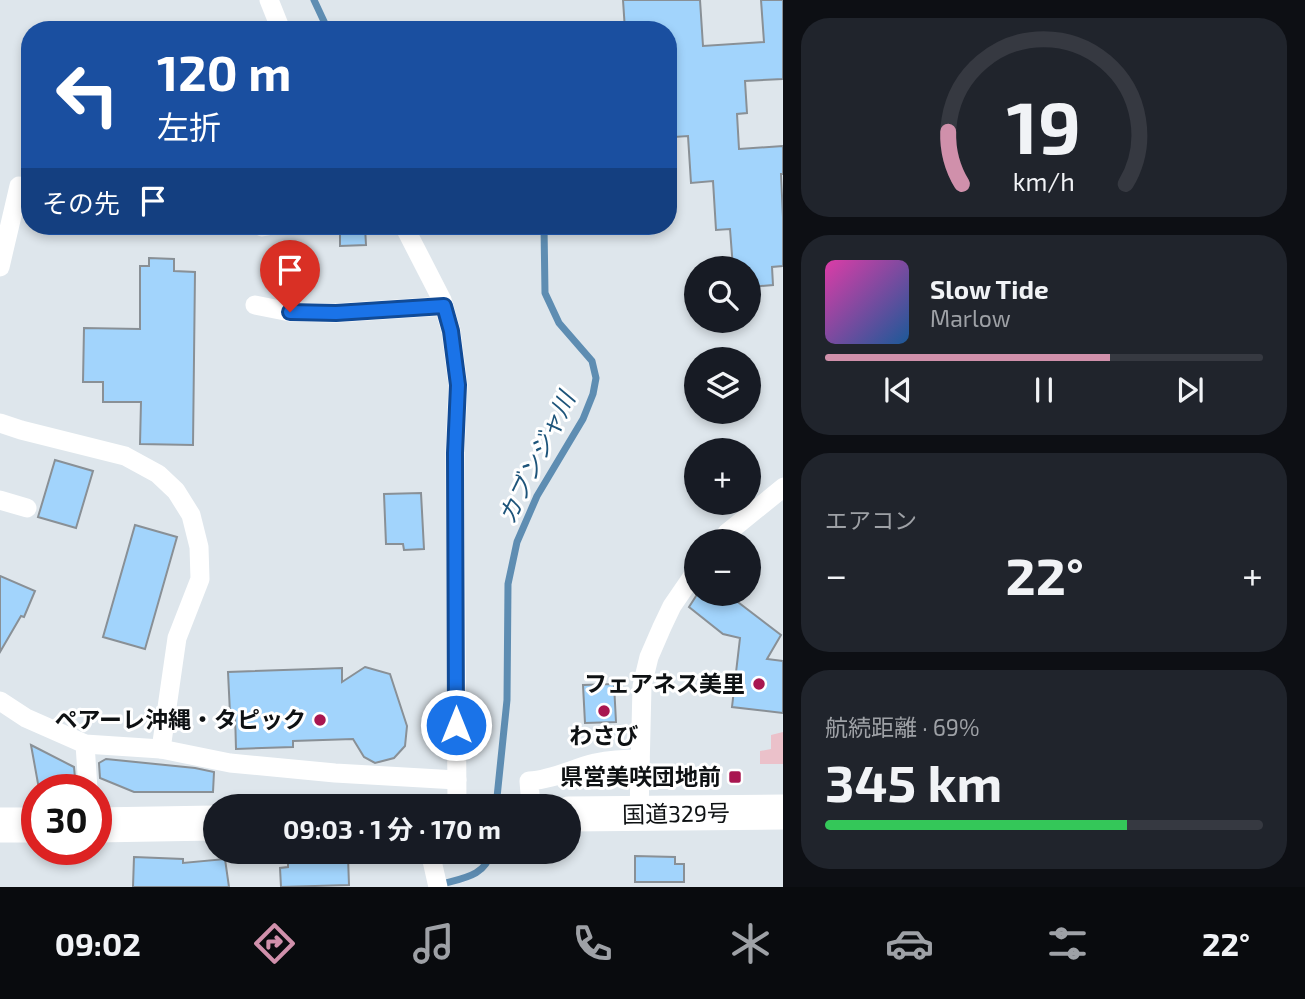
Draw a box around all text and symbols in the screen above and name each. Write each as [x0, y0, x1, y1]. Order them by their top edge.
text: 120 m [157, 42, 291, 101]
icon: left [42, 49, 133, 140]
text: 19 [1007, 81, 1081, 169]
text: 左折 [157, 107, 221, 145]
text: km/h [1013, 165, 1075, 195]
icon: arrive [134, 182, 172, 220]
text: その先 [42, 187, 120, 218]
pin [260, 240, 320, 312]
icon: arrive [271, 251, 309, 289]
map controls [684, 256, 761, 606]
button: search [684, 256, 761, 333]
text: Slow Tide [930, 273, 1049, 304]
text: Marlow [930, 304, 1011, 332]
button: layers [684, 347, 761, 424]
icon: previous [879, 371, 917, 409]
icon: pause [1025, 371, 1063, 409]
icon: next [1171, 371, 1209, 409]
water label: カブンジャ川 [491, 384, 581, 528]
button: + [684, 438, 761, 515]
text: エアコン [825, 506, 917, 534]
button: − [684, 529, 761, 606]
text: 22° [1005, 543, 1084, 605]
text: − [825, 551, 847, 597]
text: + [1242, 551, 1263, 597]
place label: フェアネス美里 [584, 669, 745, 697]
marker: フェアネス美里 [751, 676, 767, 692]
position arrow [419, 688, 493, 762]
marker: わさび [596, 703, 612, 719]
place label: ペアーレ沖縄・タピック [54, 705, 306, 733]
marker: ペアーレ沖縄・タピック [312, 712, 328, 728]
text: 航続距離 · 69% [825, 713, 980, 741]
place label: わさび [570, 721, 639, 749]
text: 345 km [825, 750, 1002, 812]
place label: 県営美咲団地前 [560, 762, 721, 790]
marker: 県営美咲団地前 [727, 769, 743, 785]
speed limit sign: 30 [21, 774, 112, 865]
street label: 国道329号 [622, 798, 730, 828]
text: 09:03 · 1 分 · 170 m [283, 813, 501, 844]
icon: directions [250, 919, 299, 968]
icon: music [409, 919, 458, 968]
icon: phone [568, 919, 617, 968]
icon: climate [726, 919, 775, 968]
icon: car [885, 919, 934, 968]
icon: filters [1043, 919, 1092, 968]
text: 09:02 [55, 924, 141, 962]
text: 22° [1202, 924, 1250, 962]

